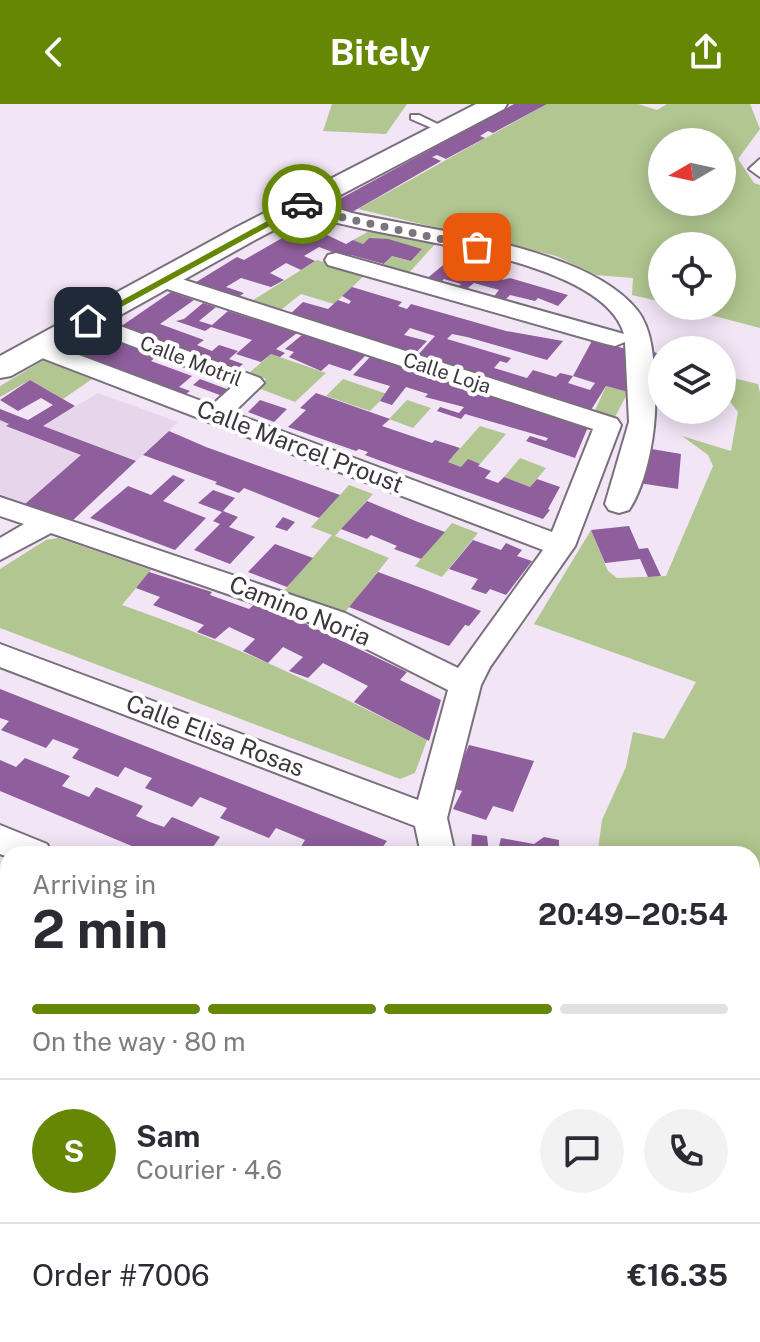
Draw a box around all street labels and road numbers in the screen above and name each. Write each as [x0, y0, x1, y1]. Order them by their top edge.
street label: Calle Motril [137, 331, 245, 391]
street label: Calle Loja [400, 348, 494, 398]
street label: Calle Marcel Proust [193, 394, 408, 498]
street label: Camino Noria [226, 569, 375, 651]
street label: Calle Elisa Rosas [122, 688, 308, 782]

